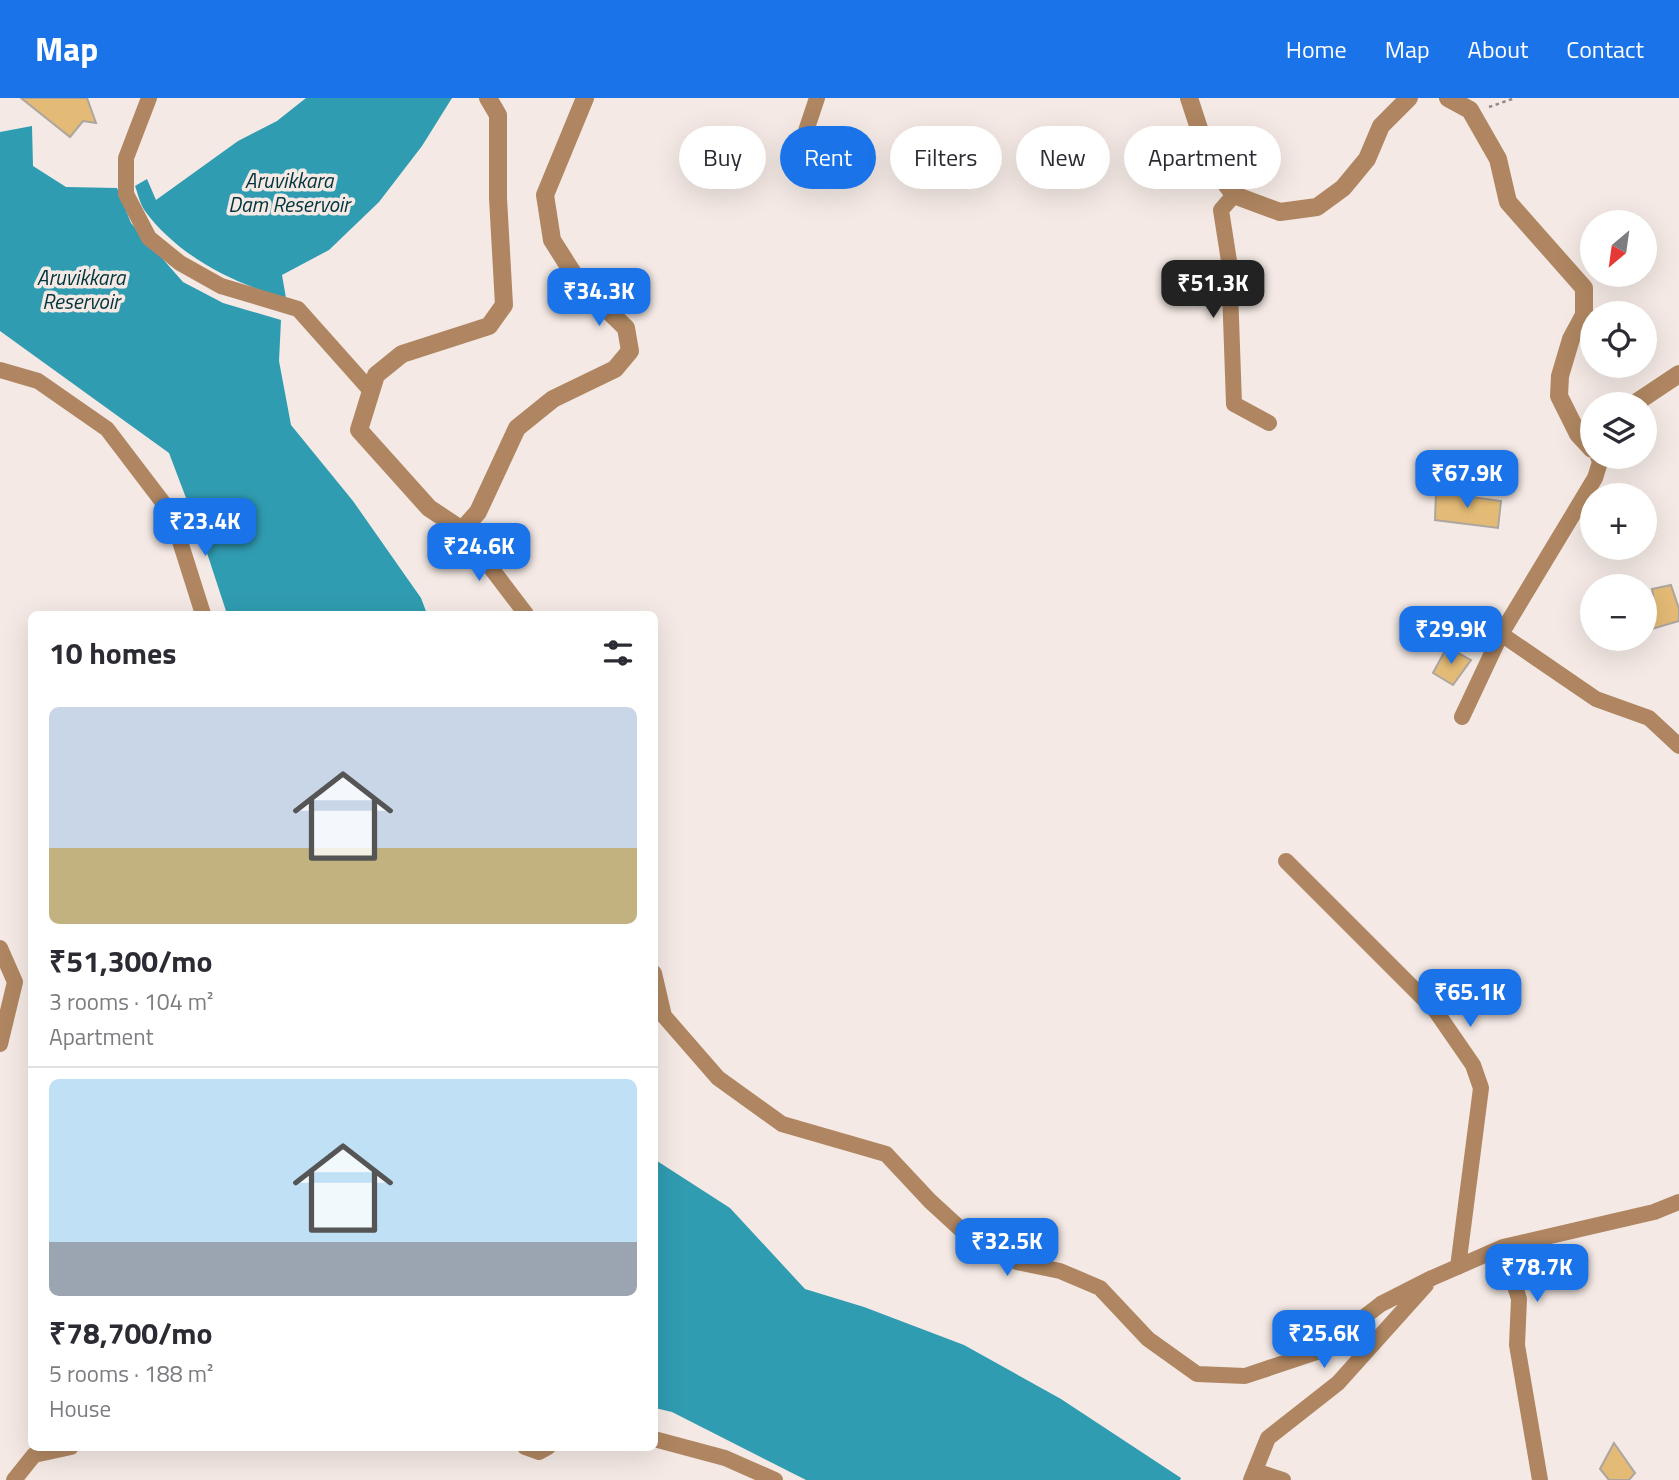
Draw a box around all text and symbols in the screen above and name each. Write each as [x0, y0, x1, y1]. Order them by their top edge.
text: Map [35, 24, 98, 74]
text: Home [1286, 31, 1347, 67]
text: Map [1385, 31, 1430, 67]
text: About [1468, 31, 1528, 67]
text: Contact [1566, 31, 1644, 67]
chip: Buy [679, 126, 766, 189]
chip: Rent [780, 126, 876, 189]
chip: Filters [890, 126, 1002, 189]
chip: New [1016, 126, 1110, 189]
chip: Apartment [1124, 126, 1281, 189]
water label: Aruvikkara Dam Reservoir [228, 164, 352, 220]
north arrow [1580, 210, 1657, 287]
map controls [1580, 210, 1657, 651]
pin: ₹51.3K [1156, 260, 1270, 320]
water label: Aruvikkara Reservoir [37, 261, 127, 317]
text: ₹51.3K [1177, 265, 1249, 300]
pin: ₹34.3K [542, 268, 656, 328]
text: ₹34.3K [563, 273, 635, 308]
button: locate [1580, 301, 1657, 378]
button: layers [1580, 392, 1657, 469]
pin: ₹67.9K [1410, 450, 1524, 510]
text: ₹67.9K [1431, 455, 1503, 490]
button: + [1580, 483, 1657, 560]
pin: ₹23.4K [148, 498, 262, 558]
text: ₹23.4K [169, 503, 241, 538]
pin: ₹24.6K [422, 524, 536, 583]
text: ₹24.6K [443, 528, 515, 563]
button: − [1580, 574, 1657, 651]
pin: ₹29.9K [1394, 606, 1508, 666]
text: ₹29.9K [1415, 611, 1487, 646]
text: 10 homes [49, 630, 176, 676]
icon: filters [599, 634, 637, 672]
icon: home [280, 753, 406, 879]
text: ₹51,300/mo [49, 938, 213, 984]
pin: ₹65.1K [1413, 970, 1527, 1029]
text: ₹65.1K [1434, 974, 1506, 1009]
text: 3 rooms · 104 m² [49, 984, 213, 1019]
text: Apartment [49, 1019, 154, 1054]
icon: home [280, 1125, 406, 1251]
pin: ₹32.5K [950, 1218, 1064, 1278]
text: ₹32.5K [971, 1223, 1043, 1258]
pin: ₹78.7K [1480, 1244, 1594, 1304]
text: ₹78.7K [1501, 1249, 1573, 1284]
text: ₹78,700/mo [49, 1310, 213, 1356]
pin: ₹25.6K [1267, 1310, 1381, 1370]
text: ₹25.6K [1288, 1315, 1360, 1350]
text: 5 rooms · 188 m² [49, 1356, 213, 1391]
text: House [49, 1391, 111, 1426]

